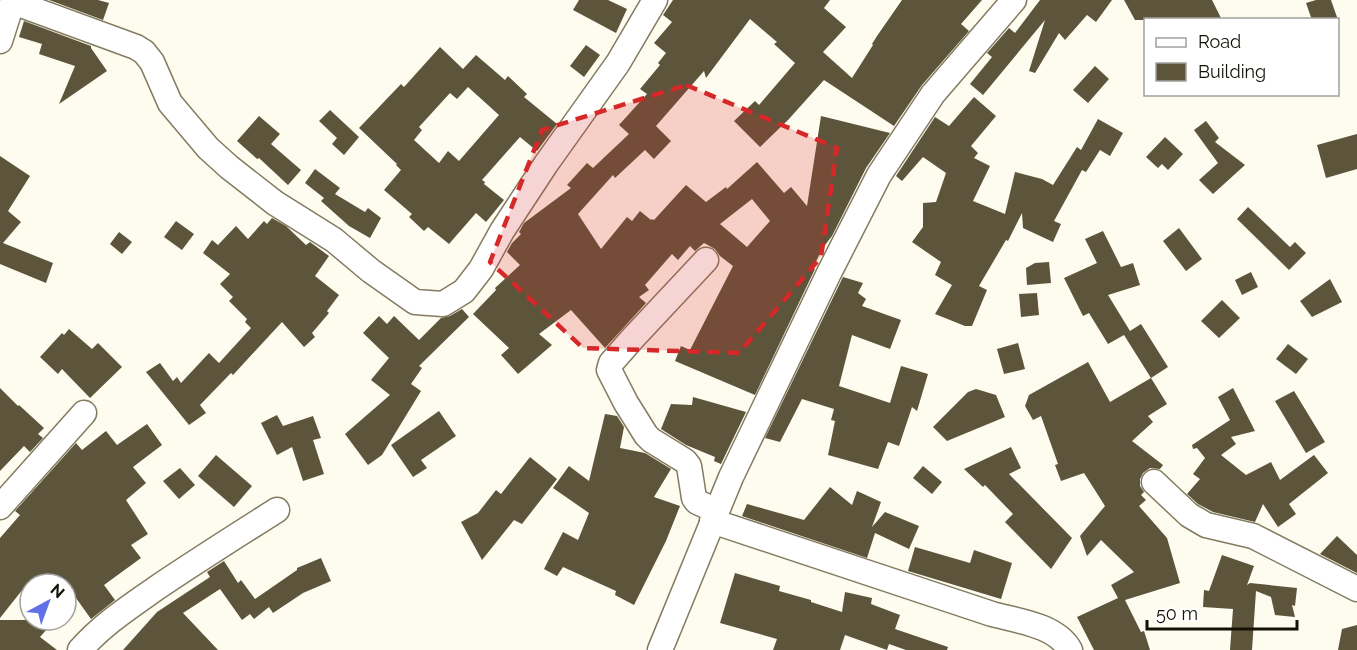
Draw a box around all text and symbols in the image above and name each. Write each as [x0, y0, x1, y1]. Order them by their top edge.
legend [1144, 18, 1339, 96]
text: Road [1198, 31, 1241, 52]
text: Building [1198, 61, 1266, 82]
north arrow [18, 572, 78, 632]
text: N [47, 580, 68, 602]
scale bar [1147, 593, 1297, 631]
text: 50 m [1156, 603, 1198, 624]

